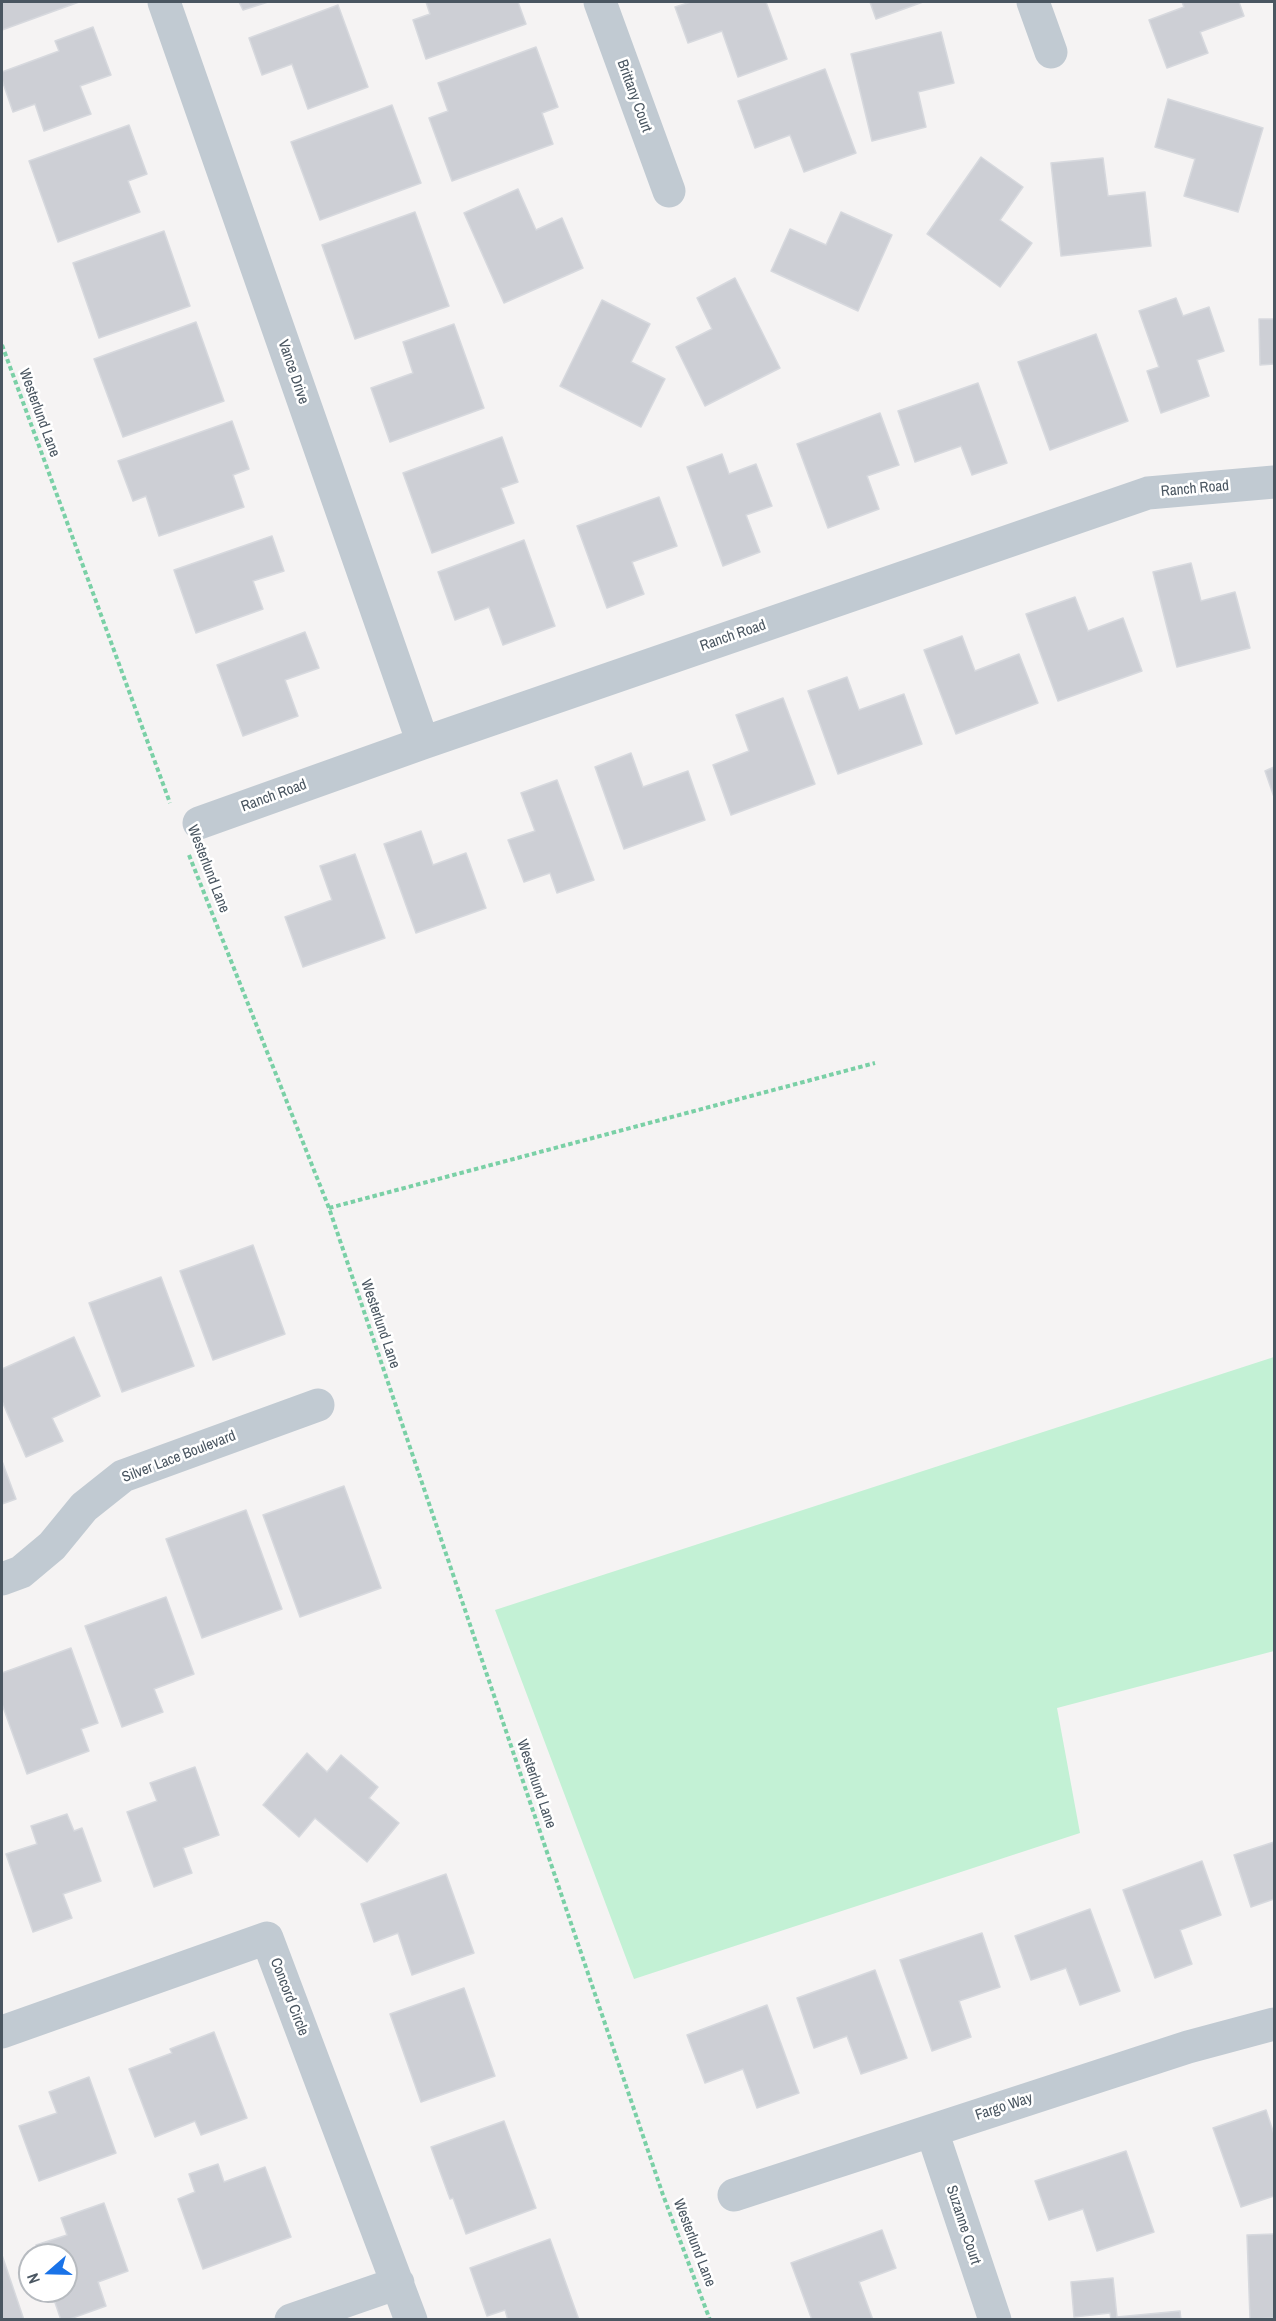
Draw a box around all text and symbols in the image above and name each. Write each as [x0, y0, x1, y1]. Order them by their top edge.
street label: Brittany Court [613, 57, 655, 135]
street label: Vance Drive [274, 337, 312, 407]
street label: Westerlund Lane [15, 366, 63, 460]
street label: Ranch Road [1160, 477, 1230, 501]
street label: Ranch Road [698, 616, 768, 656]
street label: Ranch Road [239, 776, 309, 816]
street label: Westerlund Lane [183, 822, 233, 916]
street label: Westerlund Lane [356, 1277, 404, 1371]
street label: Silver Lace Boulevard [120, 1427, 238, 1487]
street label: Westerlund Lane [512, 1737, 560, 1831]
street label: Concord Circle [266, 1955, 312, 2039]
street label: Fargo Way [973, 2089, 1035, 2125]
street label: Suzanne Court [942, 2183, 984, 2267]
street label: Westerlund Lane [669, 2196, 719, 2290]
north arrow [18, 2243, 78, 2303]
text: N [21, 2270, 45, 2287]

